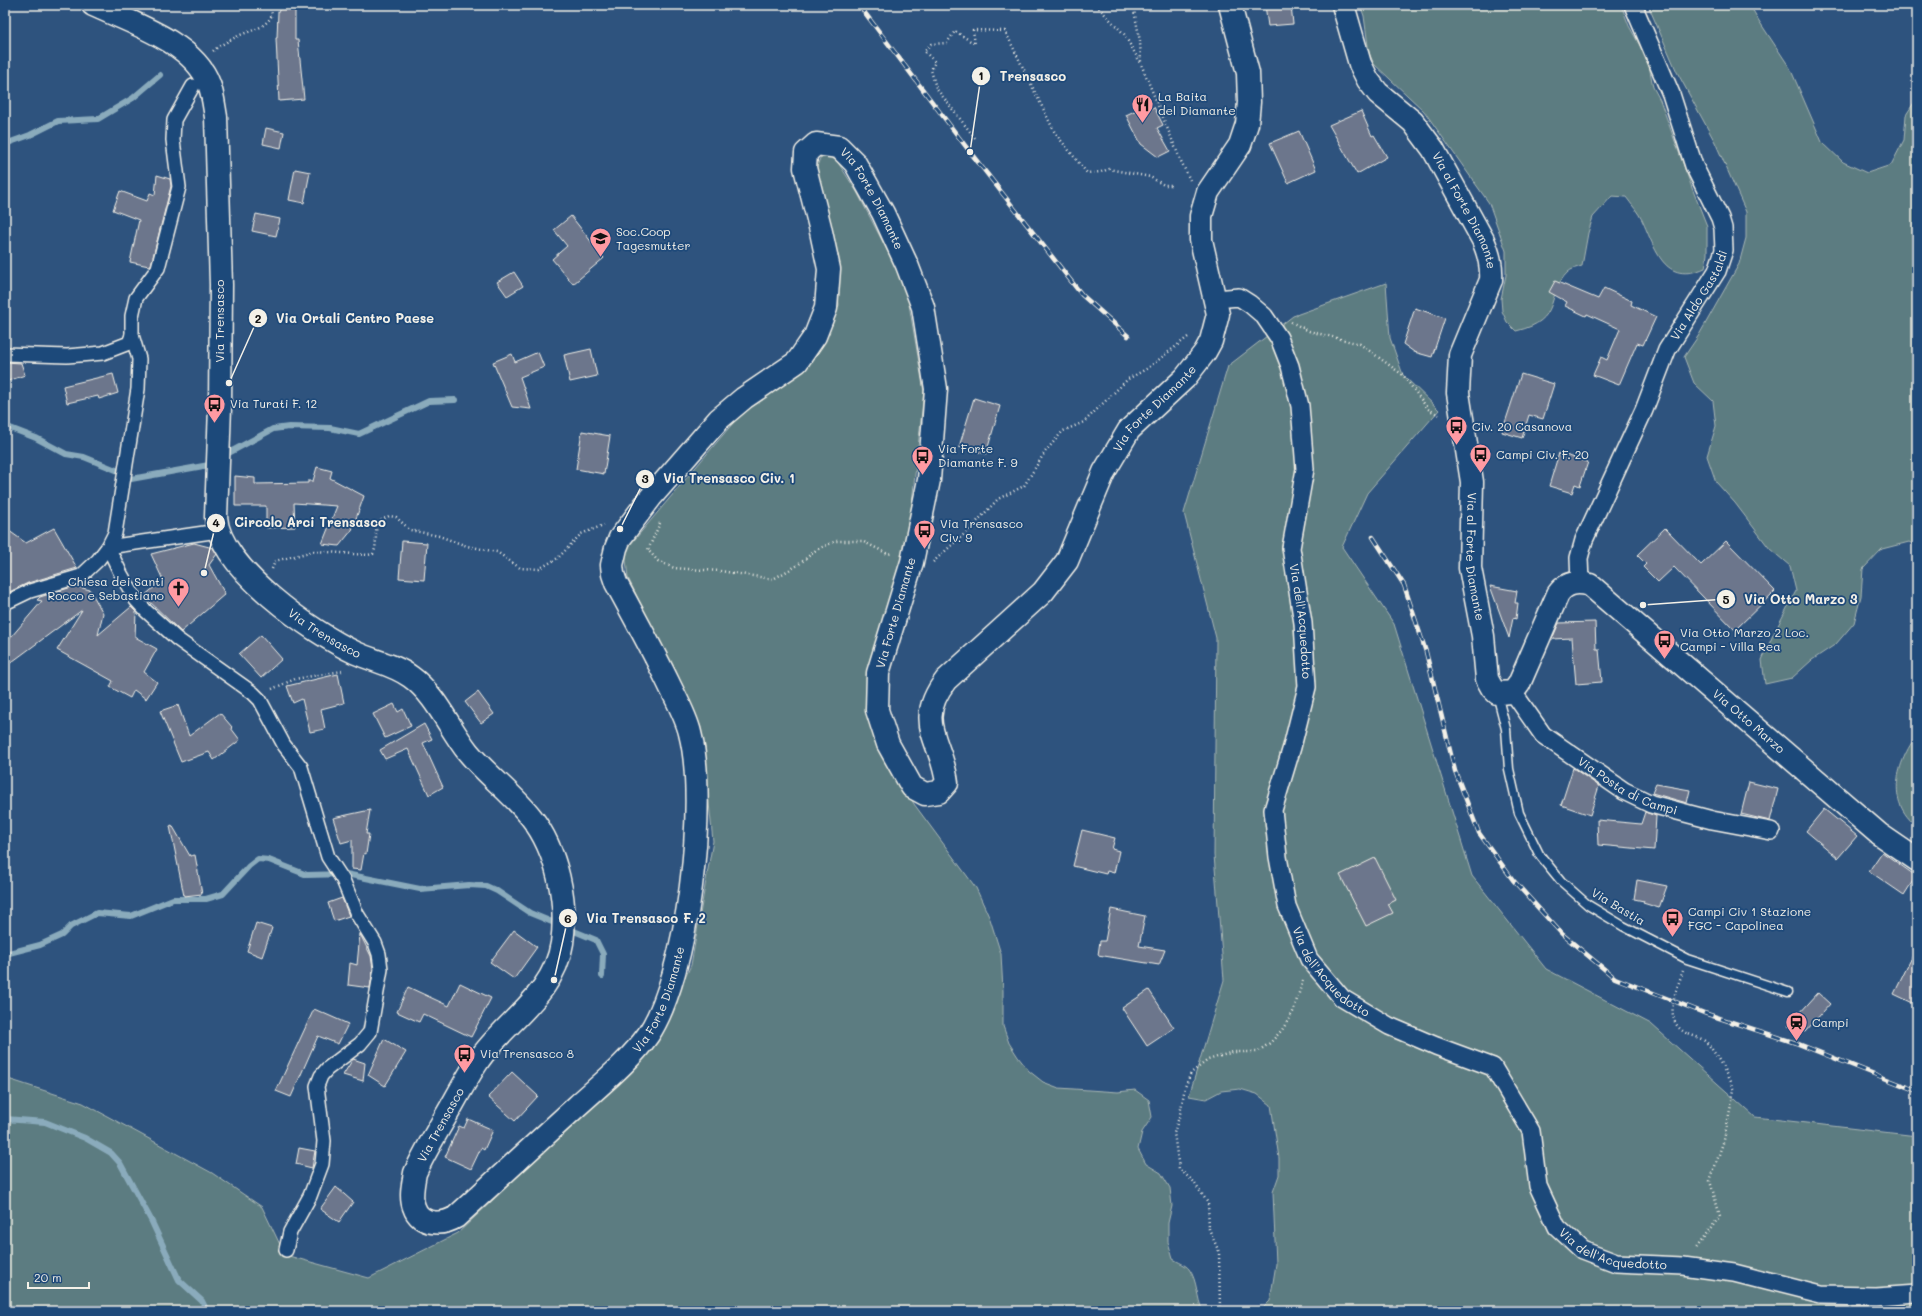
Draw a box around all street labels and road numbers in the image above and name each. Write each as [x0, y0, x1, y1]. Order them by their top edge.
street label: Via Forte Diamante [837, 144, 908, 252]
street label: Via al Forte Diamante [1429, 149, 1500, 270]
street label: Via Aldo Gastaldi [1666, 248, 1730, 343]
street label: Via Trensasco [211, 280, 227, 362]
street label: Via Forte Diamante [1109, 361, 1199, 455]
street label: Via al Forte Diamante [1463, 492, 1489, 622]
street label: Via Forte Diamante [872, 555, 919, 670]
street label: Via dell'Acquedotto [1287, 562, 1315, 679]
street label: Via Trensasco [285, 604, 364, 661]
street label: Via Otto Marzo [1710, 685, 1789, 756]
street label: Via Posta di Campi [1575, 753, 1679, 818]
street label: Via Bastia [1589, 884, 1648, 928]
street label: Via dell'Acquedotto [1289, 924, 1373, 1020]
street label: Via Forte Diamante [628, 945, 687, 1056]
street label: Via Trensasco [413, 1084, 467, 1165]
street label: Via dell'Acquedotto [1556, 1224, 1667, 1272]

